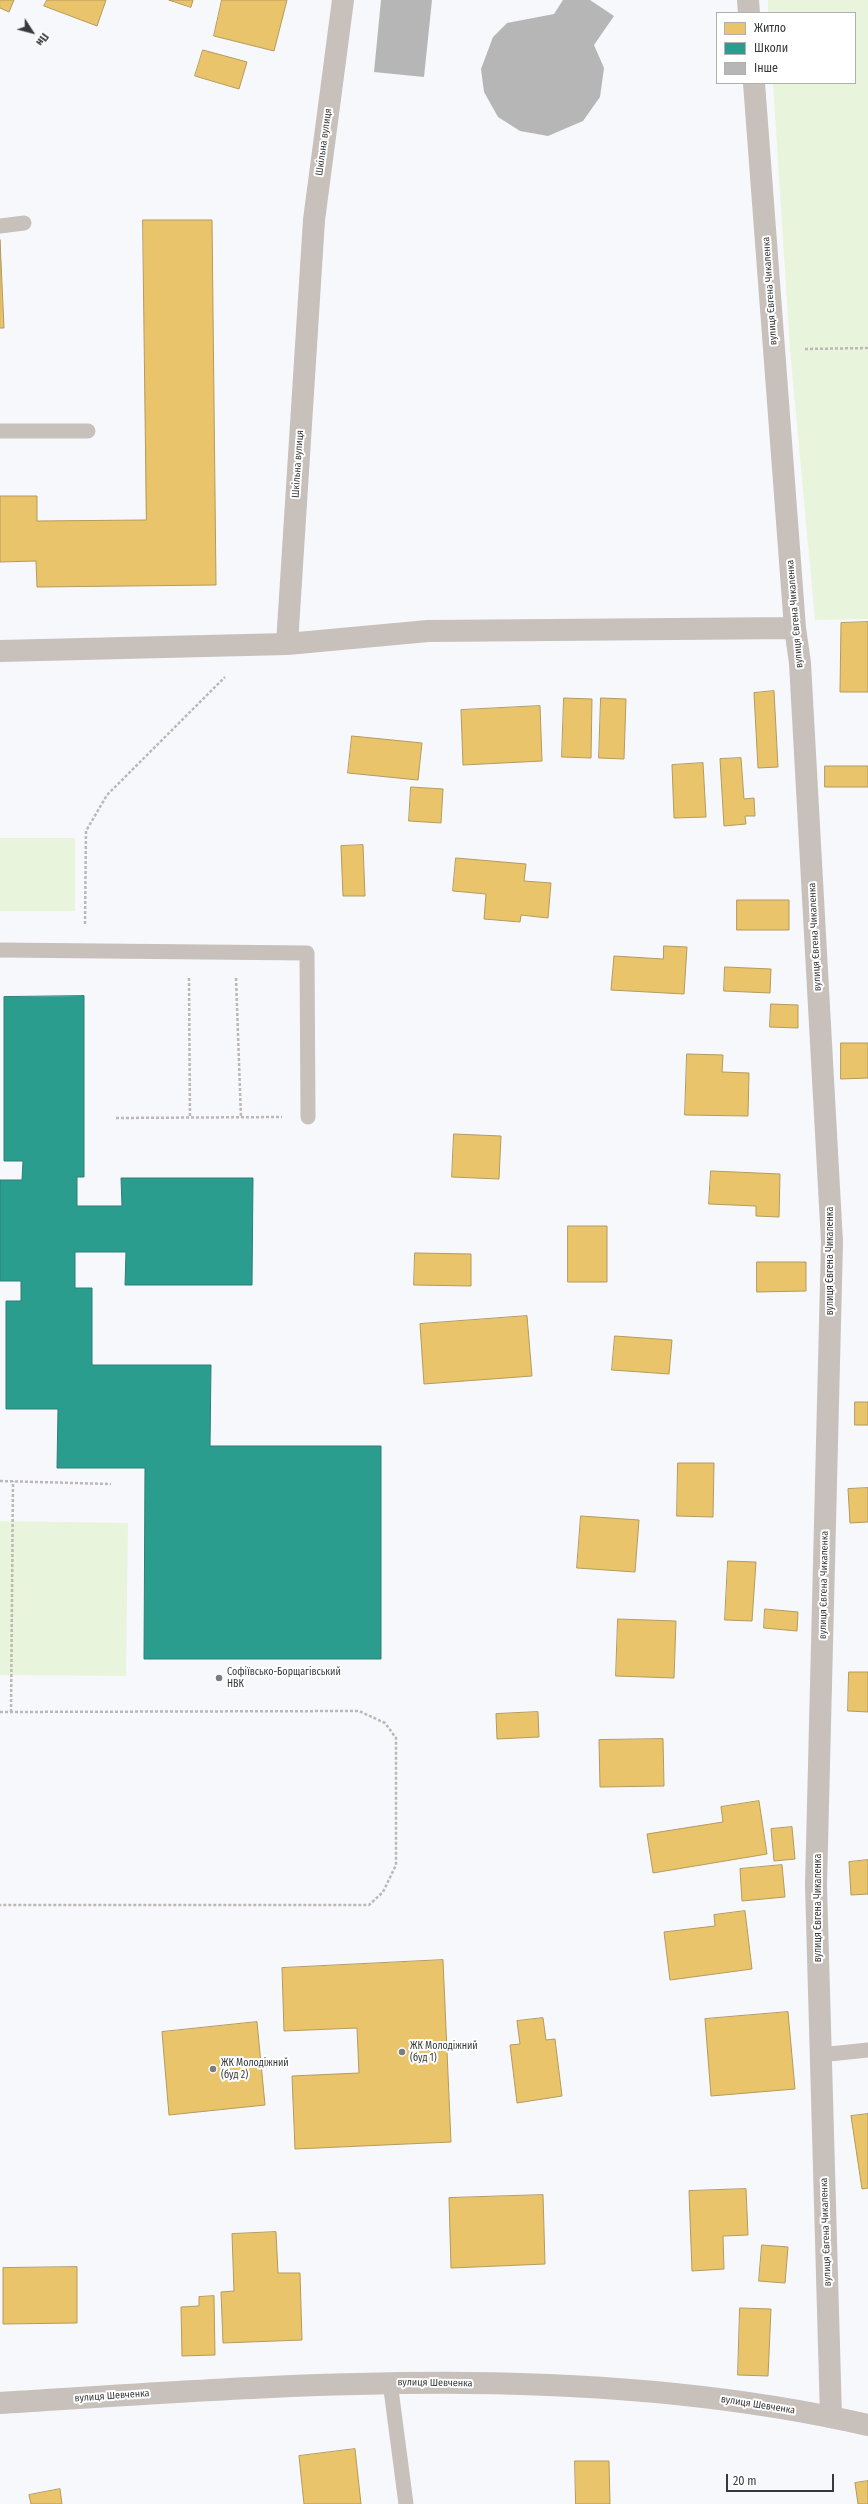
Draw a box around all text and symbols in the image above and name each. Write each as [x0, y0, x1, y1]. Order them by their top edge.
north arrow [12, 12, 52, 52]
legend [716, 12, 856, 84]
text: Житло [754, 21, 786, 35]
text: Пн [33, 30, 51, 48]
text: Школи [754, 41, 788, 55]
text: Інше [754, 61, 778, 75]
street label: Шкільна вулиця [313, 108, 335, 176]
street label: вулиця Євгена Чикаленка [760, 236, 780, 346]
street label: Шкільна вулиця [290, 430, 306, 498]
street label: вулиця Євгена Чикаленка [784, 559, 806, 669]
street label: вулиця Євгена Чикаленка [806, 882, 824, 992]
street label: вулиця Євгена Чикаленка [824, 1207, 836, 1315]
street label: вулиця Євгена Чикаленка [817, 1531, 831, 1639]
place label: Софіївсько-Борщагівський НВК [227, 1666, 341, 1690]
marker: Софіївсько-Борщагівський НВК [214, 1673, 224, 1683]
street label: вулиця Євгена Чикаленка [812, 1854, 824, 1962]
place label: ЖК Молодіжний (буд 1) [410, 2040, 478, 2064]
marker: ЖК Молодіжний (буд 1) [397, 2047, 407, 2057]
place label: ЖК Молодіжний (буд 2) [221, 2057, 289, 2080]
marker: ЖК Молодіжний (буд 2) [208, 2064, 218, 2074]
street label: вулиця Євгена Чикаленка [818, 2178, 834, 2286]
street label: вулиця Шевченка [397, 2376, 473, 2390]
street label: вулиця Шевченка [74, 2387, 150, 2405]
street label: вулиця Шевченка [720, 2393, 796, 2417]
scale bar [728, 2466, 836, 2492]
text: 20 m [733, 2474, 757, 2488]

